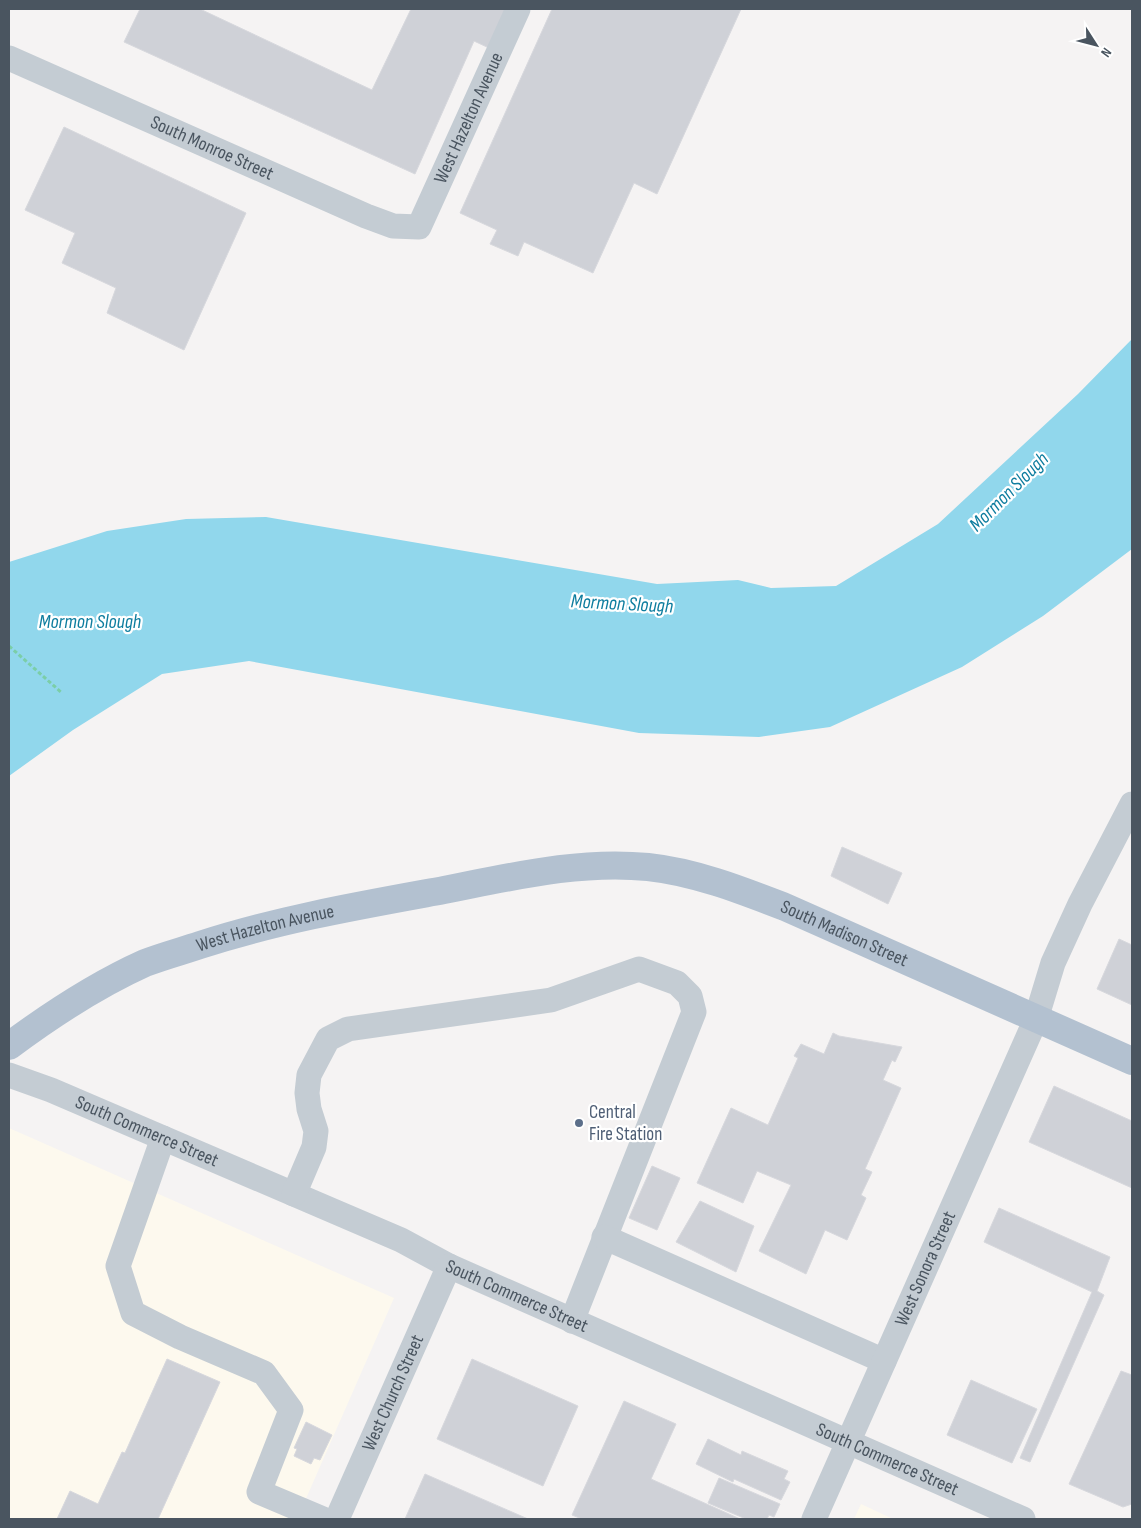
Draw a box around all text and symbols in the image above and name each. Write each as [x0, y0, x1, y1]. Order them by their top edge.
north arrow [1071, 20, 1121, 70]
text: N [1097, 44, 1115, 60]
street label: West Hazelton Avenue [429, 49, 508, 187]
street label: South Monroe Street [147, 111, 277, 185]
water label: Mormon Slough [964, 447, 1054, 537]
water label: Mormon Slough [570, 589, 674, 619]
water label: Mormon Slough [39, 610, 141, 634]
street label: South Madison Street [777, 895, 912, 972]
street label: West Hazelton Avenue [193, 900, 336, 957]
street label: South Commerce Street [72, 1090, 222, 1172]
place label: Central Fire Station [589, 1101, 662, 1146]
marker: Central Fire Station [573, 1117, 585, 1129]
street label: West Sonora Street [890, 1207, 961, 1329]
street label: South Commerce Street [442, 1254, 592, 1337]
street label: West Church Street [357, 1331, 429, 1454]
street label: South Commerce Street [813, 1418, 962, 1501]

